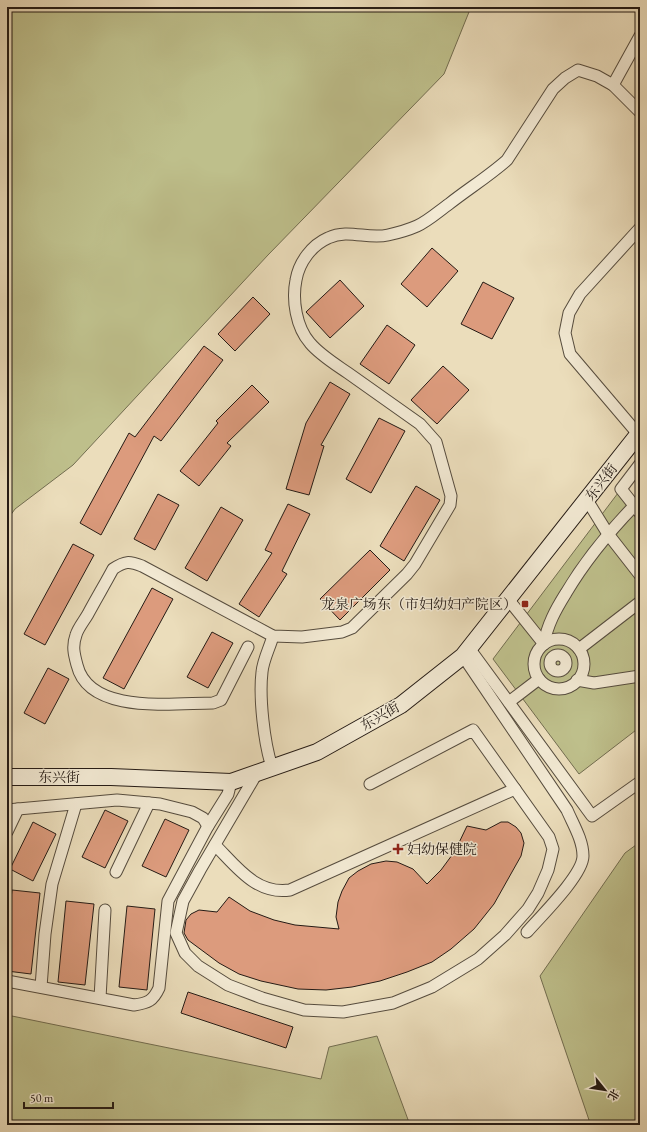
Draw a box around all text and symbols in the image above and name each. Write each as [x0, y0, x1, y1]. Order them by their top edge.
street label: 东兴街 [581, 460, 621, 504]
place label: 龙泉广场东（市妇幼妇产院区） [321, 595, 517, 613]
marker: 龙泉广场东（市妇幼妇产院区） [520, 599, 530, 609]
street label: 东兴街 [357, 698, 403, 734]
street label: 东兴街 [38, 768, 80, 786]
place label: 妇幼保健院 [407, 840, 477, 858]
marker: 妇幼保健院 [392, 843, 404, 855]
north arrow [585, 1070, 625, 1110]
scale bar [24, 1084, 113, 1110]
text: 北 [605, 1087, 622, 1103]
text: 50 m [30, 1090, 54, 1106]

